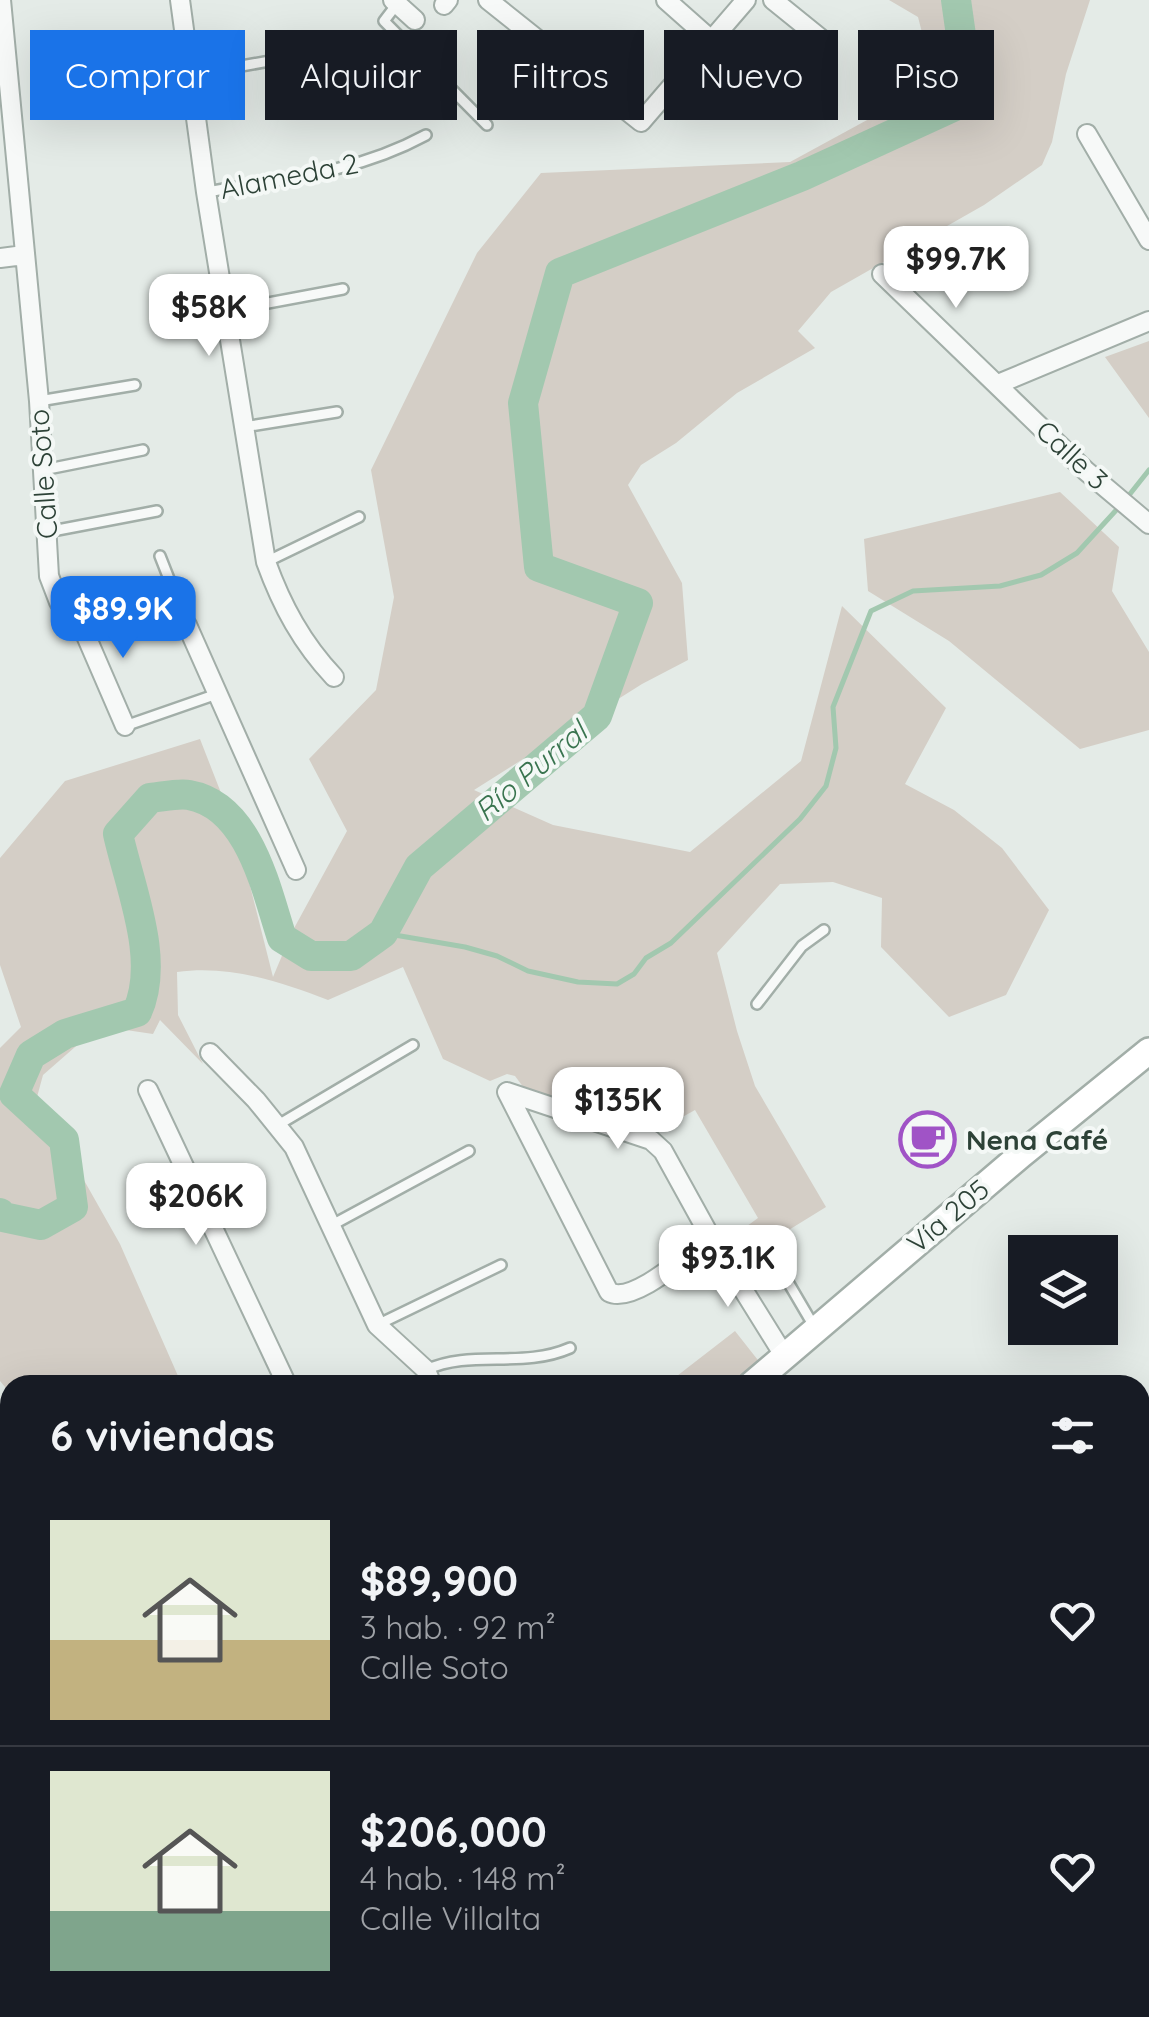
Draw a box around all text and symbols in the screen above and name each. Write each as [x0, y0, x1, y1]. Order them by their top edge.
chip: Comprar [30, 30, 245, 120]
chip: Alquilar [265, 30, 457, 120]
chip: Filtros [477, 30, 644, 120]
chip: Nuevo [664, 30, 838, 120]
chip: Piso [858, 30, 994, 120]
street label: Alameda 2 [217, 145, 361, 206]
pin: $99.7K [875, 226, 1037, 311]
text: $99.7K [906, 238, 1006, 278]
pin: $58K [150, 274, 268, 359]
text: $58K [171, 286, 247, 326]
street label: Calle Soto [21, 408, 65, 540]
street label: Calle 3 [1029, 413, 1116, 497]
pin: $89.9K [42, 576, 204, 661]
text: $89.9K [73, 588, 173, 628]
water label: Río Purral [466, 711, 597, 829]
pin: $135K [548, 1067, 688, 1152]
text: $135K [574, 1079, 662, 1119]
cafe icon: Nena Café [897, 1110, 957, 1170]
place label: Nena Café [966, 1122, 1108, 1157]
pin: $206K [126, 1163, 266, 1248]
street label: Vía 205 [899, 1171, 996, 1260]
text: $206K [148, 1175, 244, 1215]
pin: $93.1K [647, 1225, 809, 1310]
map controls [1008, 1235, 1118, 1345]
button: layers [1008, 1235, 1118, 1345]
text: $93.1K [681, 1237, 775, 1277]
icon: filters [1045, 1408, 1100, 1463]
text: 6 viviendas [50, 1409, 275, 1462]
text: $89,900 [360, 1554, 518, 1607]
icon: home [130, 1560, 250, 1680]
icon: heart [1045, 1593, 1100, 1648]
text: 3 hab. · 92 m² [360, 1607, 556, 1647]
text: Calle Soto [360, 1647, 509, 1687]
text: $206,000 [360, 1805, 547, 1858]
icon: home [130, 1811, 250, 1931]
icon: heart [1045, 1844, 1100, 1899]
text: 4 hab. · 148 m² [360, 1858, 566, 1898]
text: Calle Villalta [360, 1898, 541, 1938]

